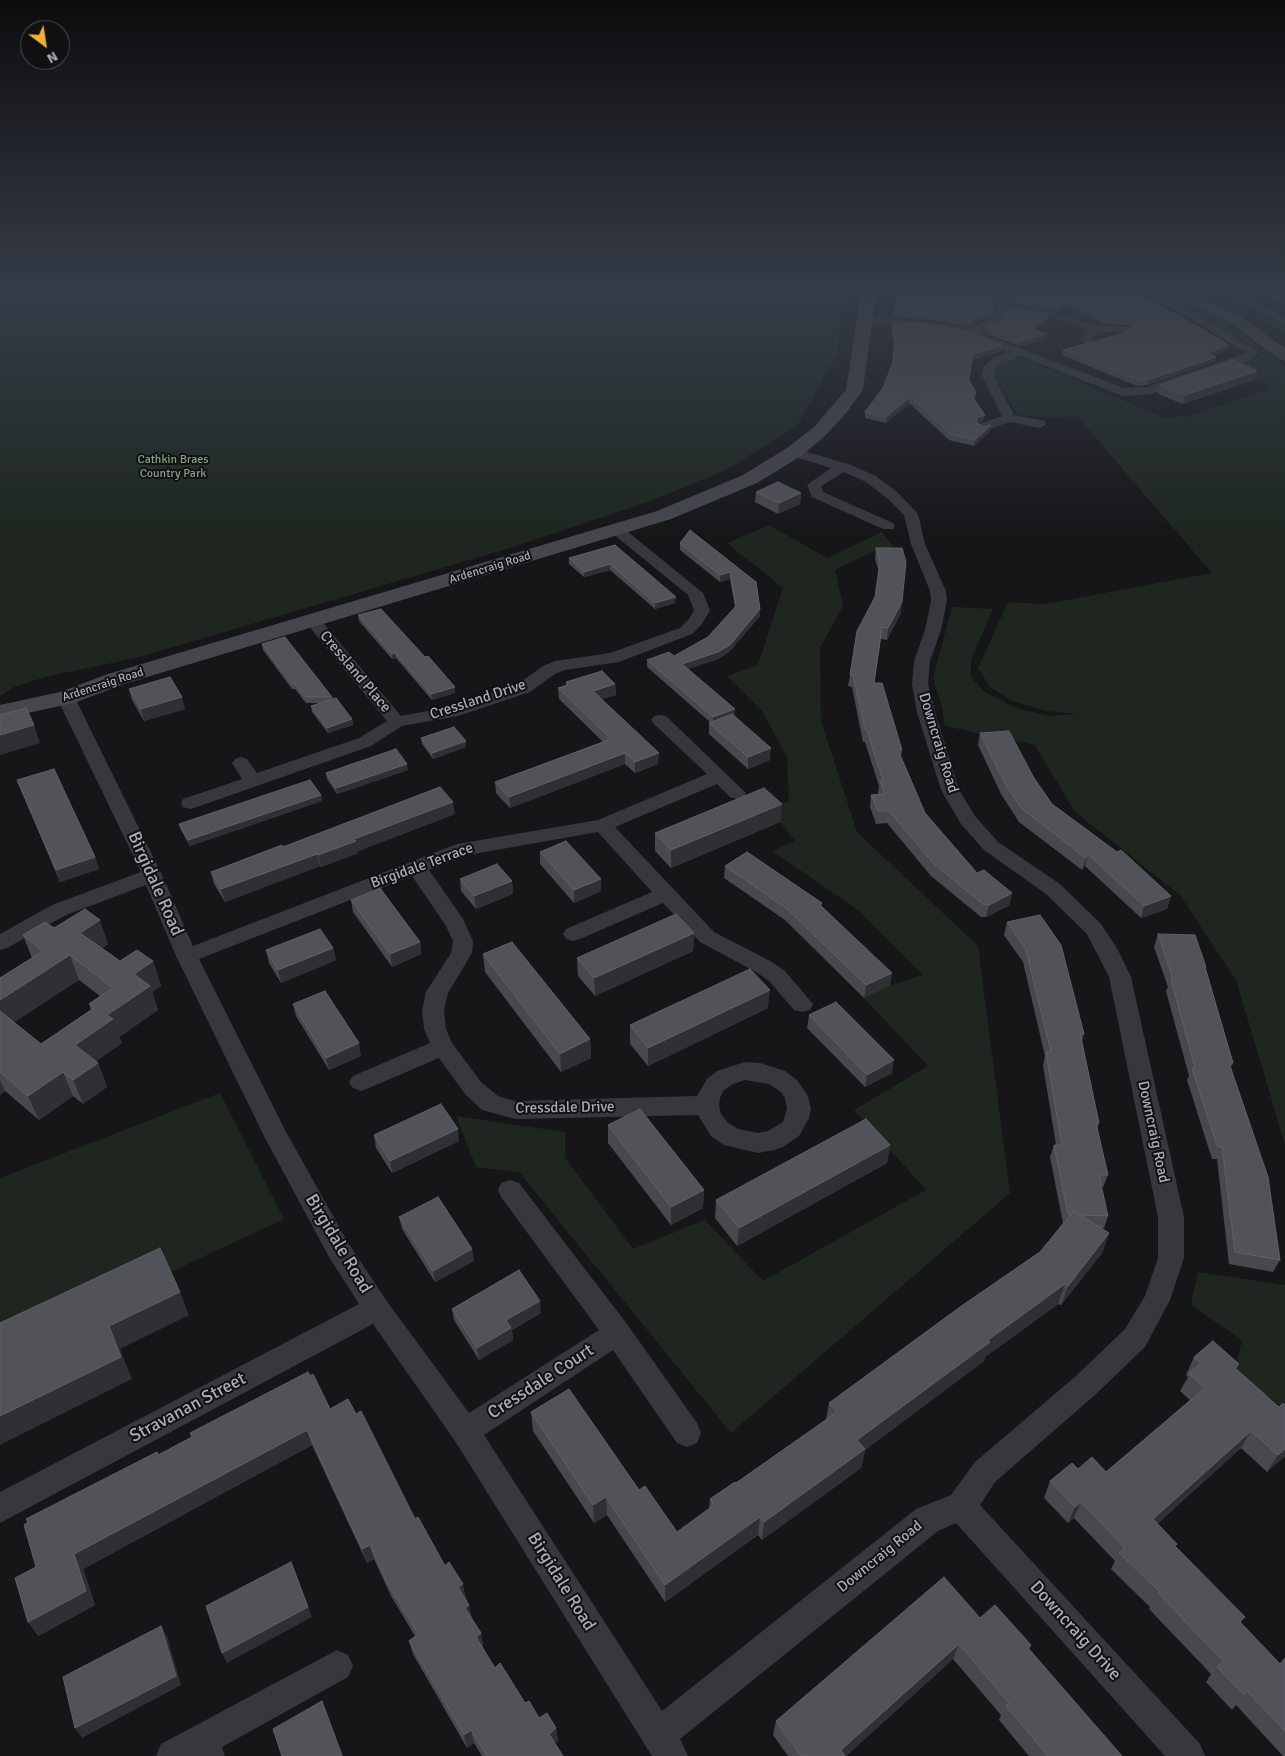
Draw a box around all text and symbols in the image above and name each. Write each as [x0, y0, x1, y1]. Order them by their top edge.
north arrow [20, 20, 70, 70]
text: N [44, 48, 61, 67]
park label: Cathkin Braes Country Park [138, 453, 208, 481]
street label: Ardencraig Road [447, 549, 533, 587]
street label: Cressland Place [316, 627, 394, 717]
street label: Ardencraig Road [61, 665, 145, 705]
street label: Cressland Drive [428, 676, 528, 724]
street label: Downcraig Road [914, 691, 962, 795]
street label: Birgidale Road [122, 829, 188, 939]
street label: Birgidale Terrace [368, 839, 476, 893]
street label: Downcraig Road [1133, 1079, 1173, 1185]
street label: Cressdale Drive [515, 1098, 615, 1118]
street label: Birgidale Road [300, 1191, 376, 1297]
street label: Cressdale Court [484, 1340, 598, 1424]
street label: Stravanan Street [126, 1368, 250, 1448]
street label: Downcraig Road [834, 1517, 926, 1597]
street label: Birgidale Road [522, 1529, 600, 1635]
street label: Downcraig Drive [1025, 1577, 1125, 1685]

